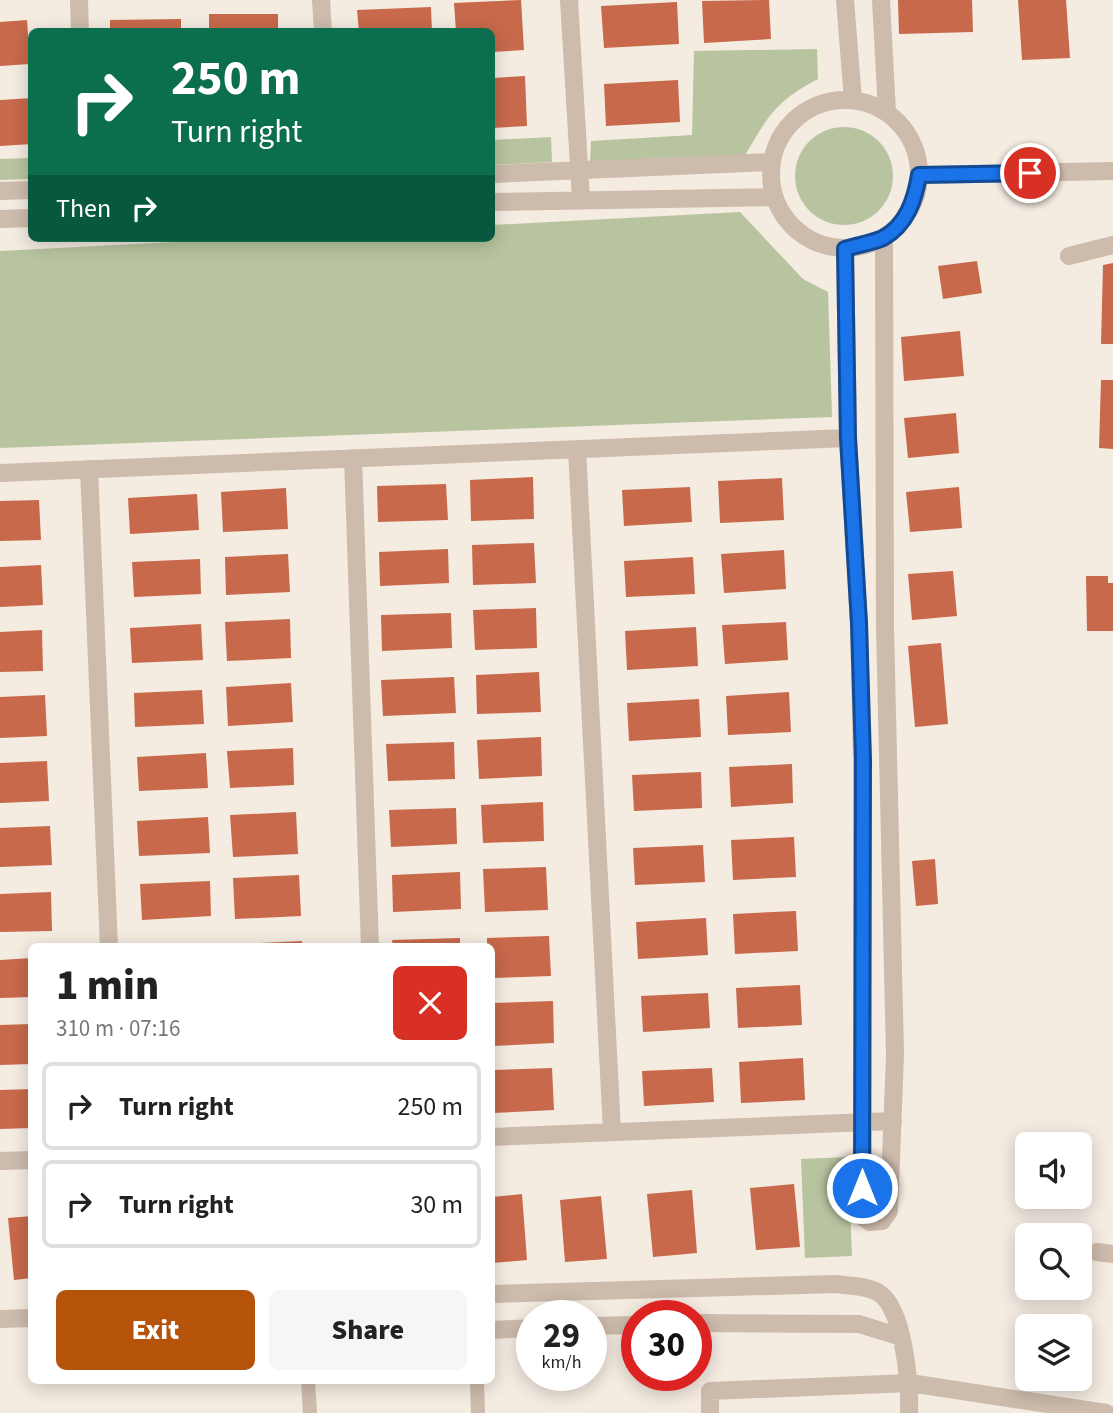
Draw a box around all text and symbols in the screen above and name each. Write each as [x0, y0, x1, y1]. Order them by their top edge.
text: 250 m [171, 44, 300, 114]
icon: right [56, 56, 147, 147]
text: Turn right [171, 109, 302, 155]
pin [1000, 143, 1060, 203]
icon: arrive [1011, 154, 1049, 192]
icon: right [125, 189, 163, 227]
text: Then [56, 190, 111, 227]
text: 1 min [56, 956, 159, 1016]
button: close [393, 966, 467, 1040]
text: 310 m · 07:16 [56, 1012, 180, 1045]
icon: right [60, 1087, 98, 1125]
text: Turn right [119, 1088, 234, 1125]
text: 250 m [397, 1088, 463, 1125]
map controls [1015, 1132, 1092, 1391]
button: sound [1015, 1132, 1092, 1209]
position arrow [825, 1151, 899, 1225]
icon: right [60, 1185, 98, 1223]
text: Turn right [119, 1186, 234, 1223]
text: 30 m [410, 1186, 463, 1223]
button: search [1015, 1223, 1092, 1300]
button: Exit [56, 1290, 255, 1370]
button: Share [269, 1290, 467, 1370]
speed limit sign: 30 [621, 1300, 712, 1391]
text: 29 [543, 1311, 580, 1361]
button: layers [1015, 1314, 1092, 1391]
text: km/h [542, 1350, 581, 1375]

